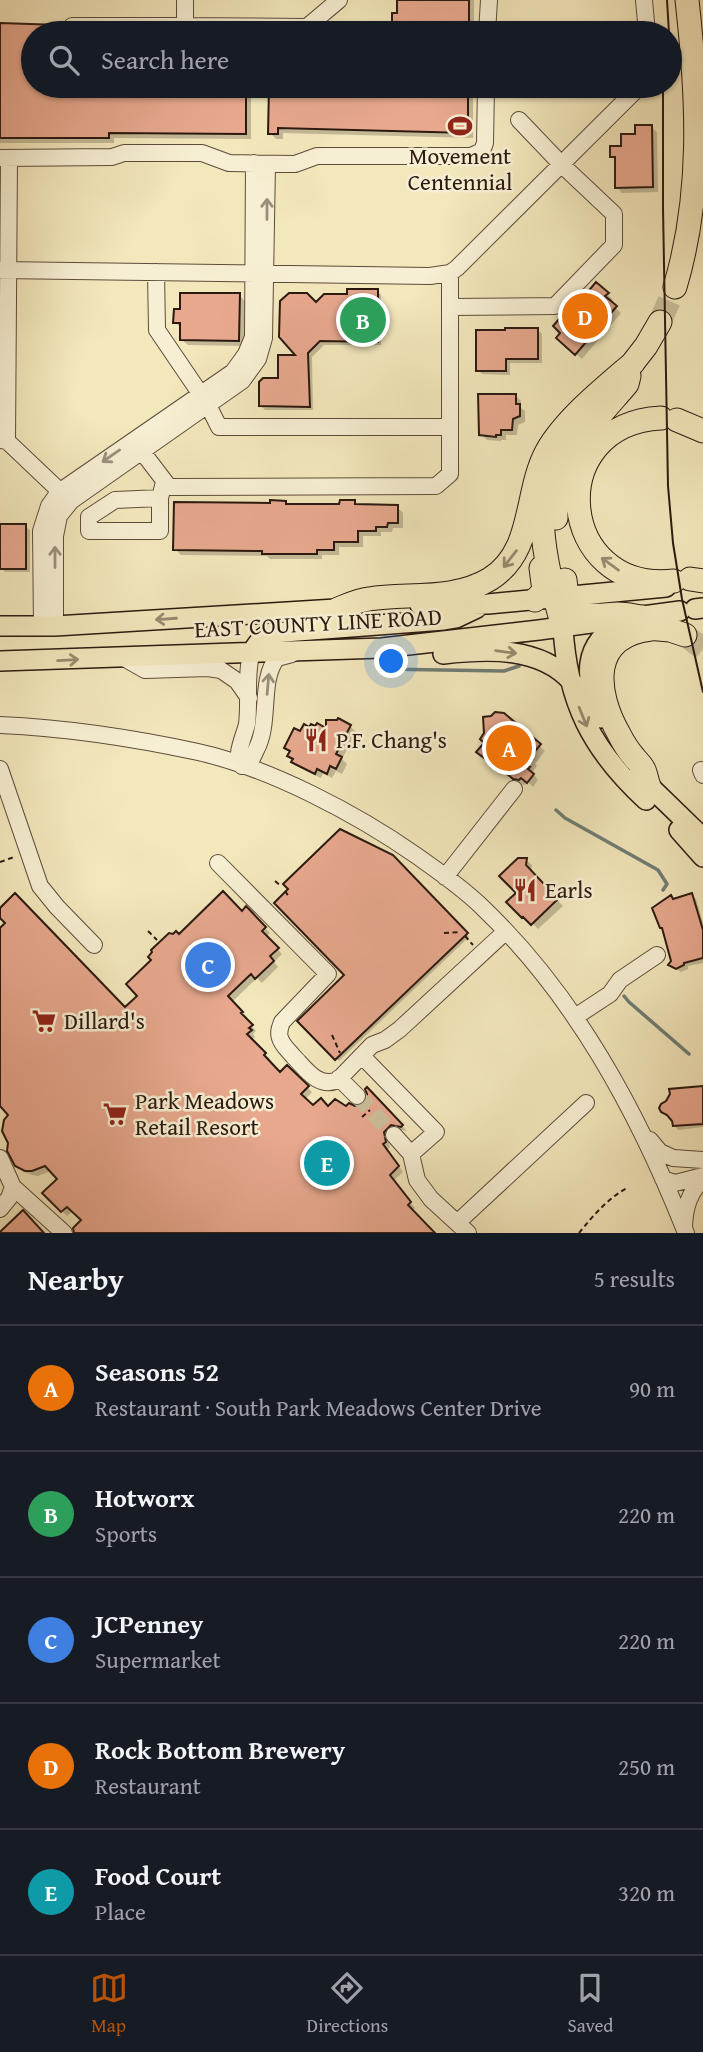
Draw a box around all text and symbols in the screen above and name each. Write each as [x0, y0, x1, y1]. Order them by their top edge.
search box [21, 21, 682, 98]
text: Search here [101, 40, 229, 79]
icon: search [45, 41, 83, 79]
sports icon: Movement Centennial [446, 112, 474, 140]
place label: Movement Centennial [408, 139, 512, 198]
one-way arrow [260, 198, 274, 221]
pin: D [562, 290, 608, 342]
pin: B [340, 294, 386, 346]
one-way arrow [102, 449, 121, 463]
one-way arrow [48, 546, 62, 569]
one-way arrow [502, 550, 518, 568]
one-way arrow [601, 557, 620, 572]
street label: EAST COUNTY LINE ROAD [193, 600, 443, 645]
one-way arrow [155, 612, 178, 625]
your location [374, 644, 408, 678]
one-way arrow [494, 646, 517, 659]
one-way arrow [56, 654, 79, 667]
one-way arrow [262, 673, 275, 696]
one-way arrow [577, 706, 590, 728]
pin: A [486, 722, 532, 774]
place label: P.F. Chang's [336, 723, 447, 756]
restaurant icon: P.F. Chang's [302, 726, 330, 754]
place label: Earls [545, 873, 593, 906]
restaurant icon: Earls [511, 876, 539, 904]
pin: C [185, 939, 231, 991]
place label: Dillard's [64, 1004, 145, 1037]
supermarket icon: Dillard's [30, 1007, 58, 1035]
place label: Park Meadows Retail Resort [135, 1084, 274, 1143]
supermarket icon: Park Meadows Retail Resort [101, 1100, 129, 1128]
pin: E [304, 1137, 350, 1189]
text: Nearby [28, 1257, 124, 1301]
text: 5 results [594, 1262, 675, 1295]
text: Seasons 52 [95, 1352, 219, 1391]
text: A [44, 1372, 58, 1405]
text: 90 m [629, 1372, 675, 1405]
text: Restaurant · South Park Meadows Center Drive [95, 1391, 542, 1424]
text: Hotworx [95, 1478, 195, 1517]
text: B [44, 1498, 58, 1531]
text: 220 m [618, 1498, 675, 1531]
text: Sports [95, 1517, 157, 1550]
text: JCPenney [95, 1604, 203, 1643]
text: C [44, 1624, 58, 1657]
text: 220 m [618, 1624, 675, 1657]
text: Supermarket [95, 1643, 221, 1676]
text: Rock Bottom Brewery [95, 1730, 345, 1769]
text: D [44, 1750, 58, 1783]
text: 250 m [618, 1750, 675, 1783]
text: Restaurant [95, 1769, 201, 1802]
text: Food Court [95, 1856, 221, 1895]
text: E [45, 1876, 57, 1909]
text: 320 m [618, 1876, 675, 1909]
text: Place [95, 1895, 146, 1928]
tab: Map [90, 1969, 128, 2039]
tab: Directions [307, 1969, 388, 2039]
tab: Saved [567, 1969, 613, 2039]

